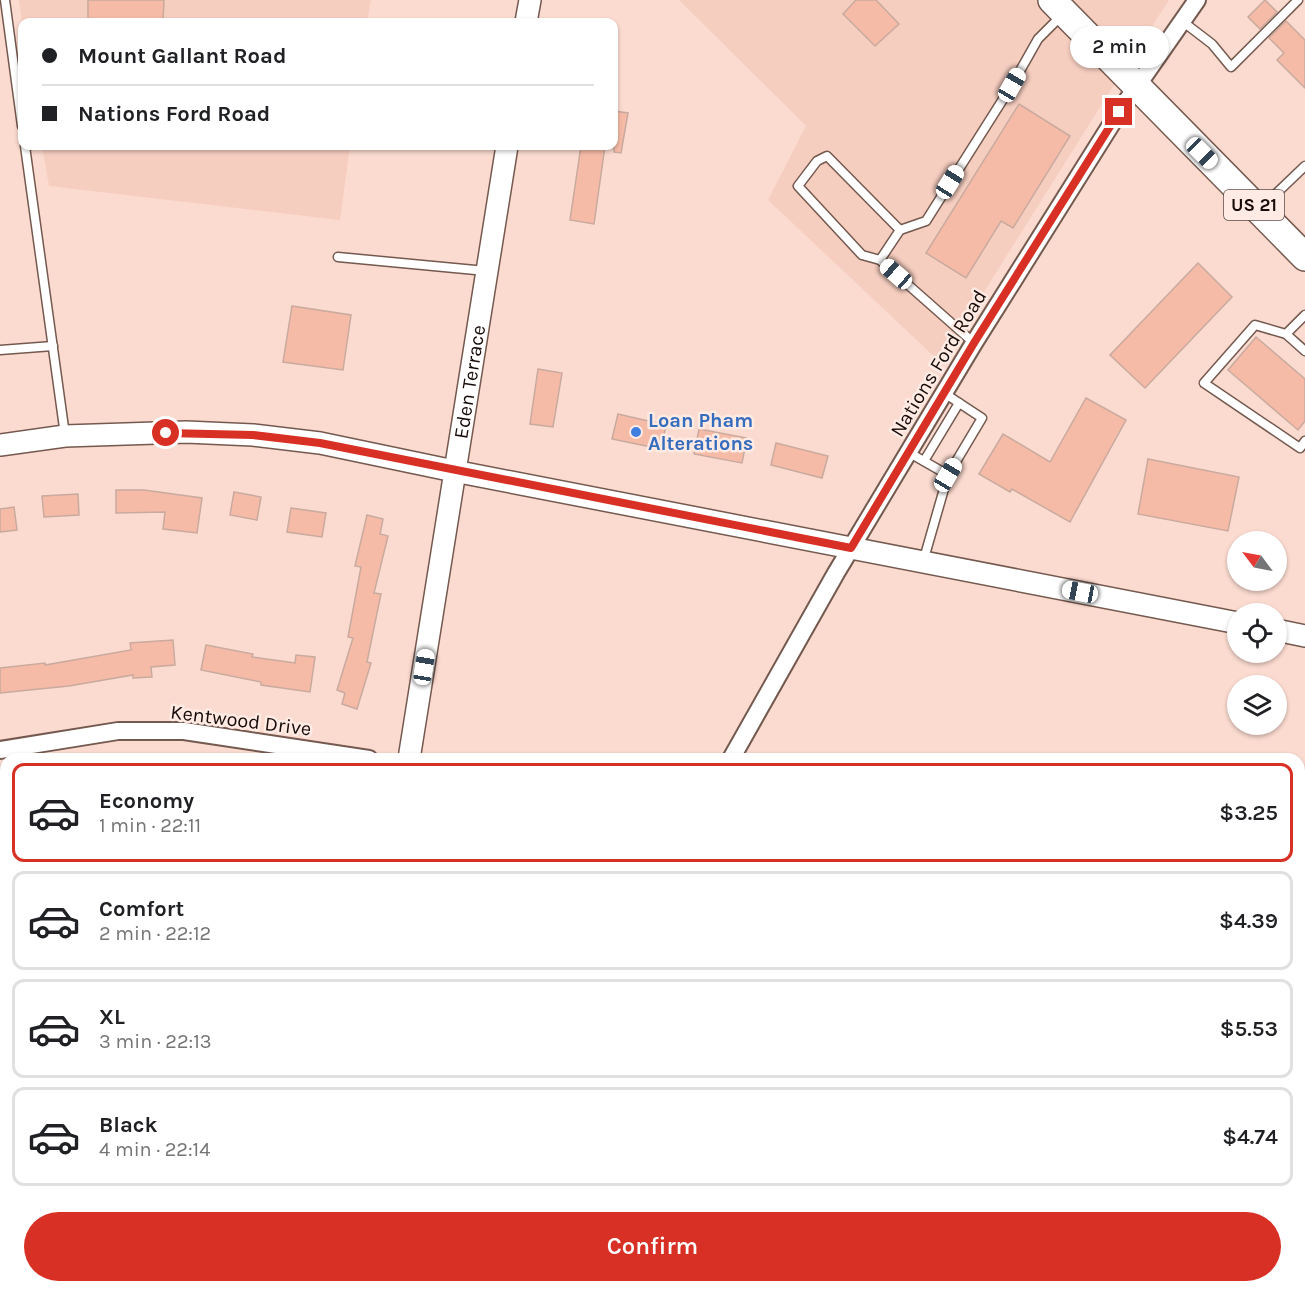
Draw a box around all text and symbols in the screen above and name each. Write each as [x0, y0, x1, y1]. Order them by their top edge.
callout: 2 min [1070, 25, 1168, 67]
text: 2 min [1092, 35, 1147, 58]
text: Mount Gallant Road [78, 43, 286, 69]
car [995, 65, 1029, 105]
route end [1105, 98, 1132, 125]
text: Nations Ford Road [78, 101, 270, 127]
car [1183, 134, 1221, 172]
car [933, 162, 967, 202]
road number: US 21 [1224, 190, 1284, 220]
car [877, 255, 915, 293]
street label: Nations Ford Road [886, 286, 991, 441]
street label: Eden Terrace [449, 323, 490, 441]
place label: Loan Pham Alterations [648, 409, 753, 455]
route start [152, 419, 179, 446]
marker: Loan Pham Alterations [629, 425, 643, 439]
car [931, 455, 965, 495]
north arrow [1227, 531, 1287, 591]
map controls [1227, 531, 1287, 735]
car [1061, 580, 1099, 604]
button: locate [1227, 603, 1287, 663]
car [412, 648, 436, 686]
button: layers [1227, 675, 1287, 735]
street label: Kentwood Drive [169, 700, 313, 741]
icon: car [27, 786, 81, 840]
text: Economy [99, 788, 194, 814]
text: $3.25 [1219, 800, 1278, 826]
text: 1 min · 22:11 [99, 814, 201, 837]
icon: car [27, 894, 81, 948]
text: Comfort [99, 896, 184, 922]
text: $4.39 [1219, 908, 1278, 934]
text: 2 min · 22:12 [99, 922, 211, 945]
icon: car [27, 1002, 81, 1056]
text: XL [99, 1004, 125, 1030]
text: $5.53 [1220, 1016, 1278, 1042]
text: 3 min · 22:13 [99, 1030, 212, 1053]
icon: car [27, 1110, 81, 1164]
text: Black [99, 1112, 158, 1138]
text: $4.74 [1222, 1124, 1278, 1150]
text: 4 min · 22:14 [99, 1138, 210, 1161]
button: Confirm [24, 1212, 1281, 1281]

